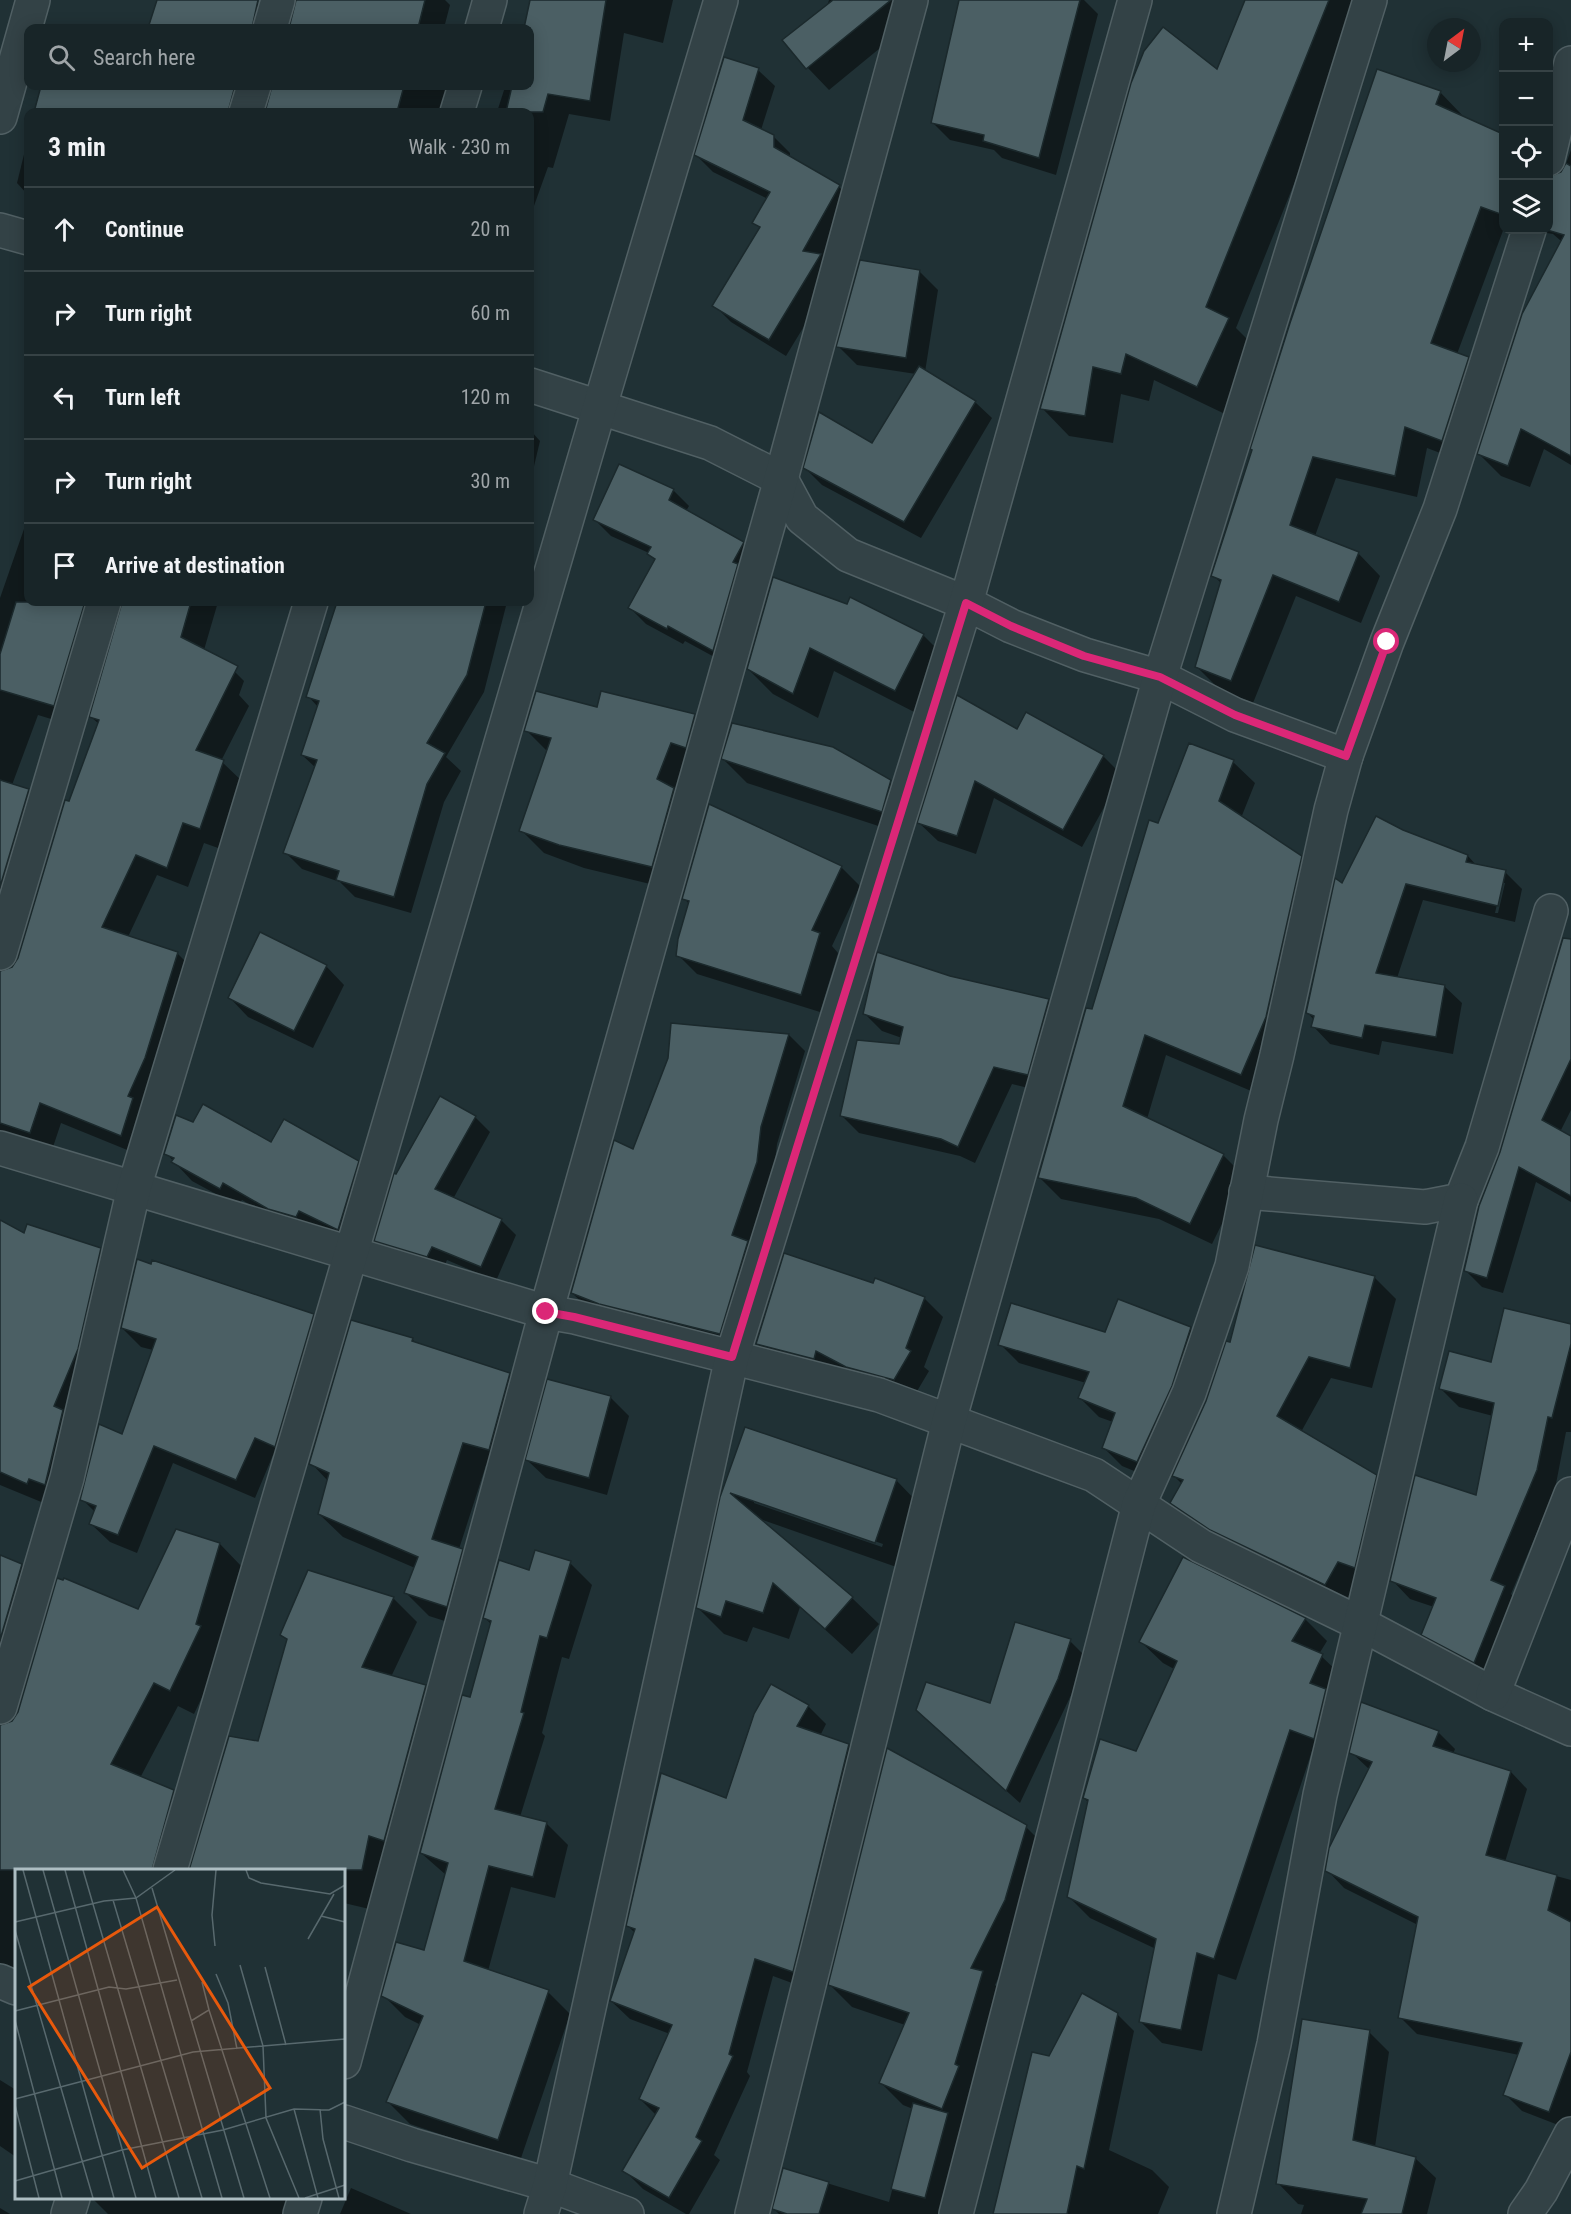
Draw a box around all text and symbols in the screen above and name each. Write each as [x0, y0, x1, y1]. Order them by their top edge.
north arrow [1427, 18, 1481, 72]
map controls [1499, 18, 1553, 234]
button: + [1499, 18, 1553, 72]
search box [24, 24, 534, 90]
icon: search [45, 41, 78, 74]
text: Search here [93, 45, 195, 70]
button: − [1499, 72, 1553, 126]
button: locate [1499, 126, 1553, 180]
text: 3 min [48, 132, 106, 162]
text: Walk · 230 m [409, 135, 510, 159]
button: layers [1499, 180, 1553, 234]
icon: ahead [48, 213, 81, 246]
text: Continue [105, 217, 184, 242]
text: 20 m [471, 217, 510, 241]
icon: right [48, 297, 81, 330]
text: Turn right [105, 301, 192, 326]
text: 60 m [471, 301, 510, 325]
icon: left [48, 381, 81, 414]
text: Turn left [105, 385, 180, 410]
text: 120 m [461, 385, 510, 409]
icon: right [48, 465, 81, 498]
text: Turn right [105, 469, 192, 494]
text: 30 m [471, 469, 510, 493]
icon: arrive [48, 549, 81, 582]
text: Arrive at destination [105, 553, 285, 578]
route start [1373, 628, 1399, 654]
route end [532, 1298, 558, 1324]
inset map [15, 1869, 345, 2199]

